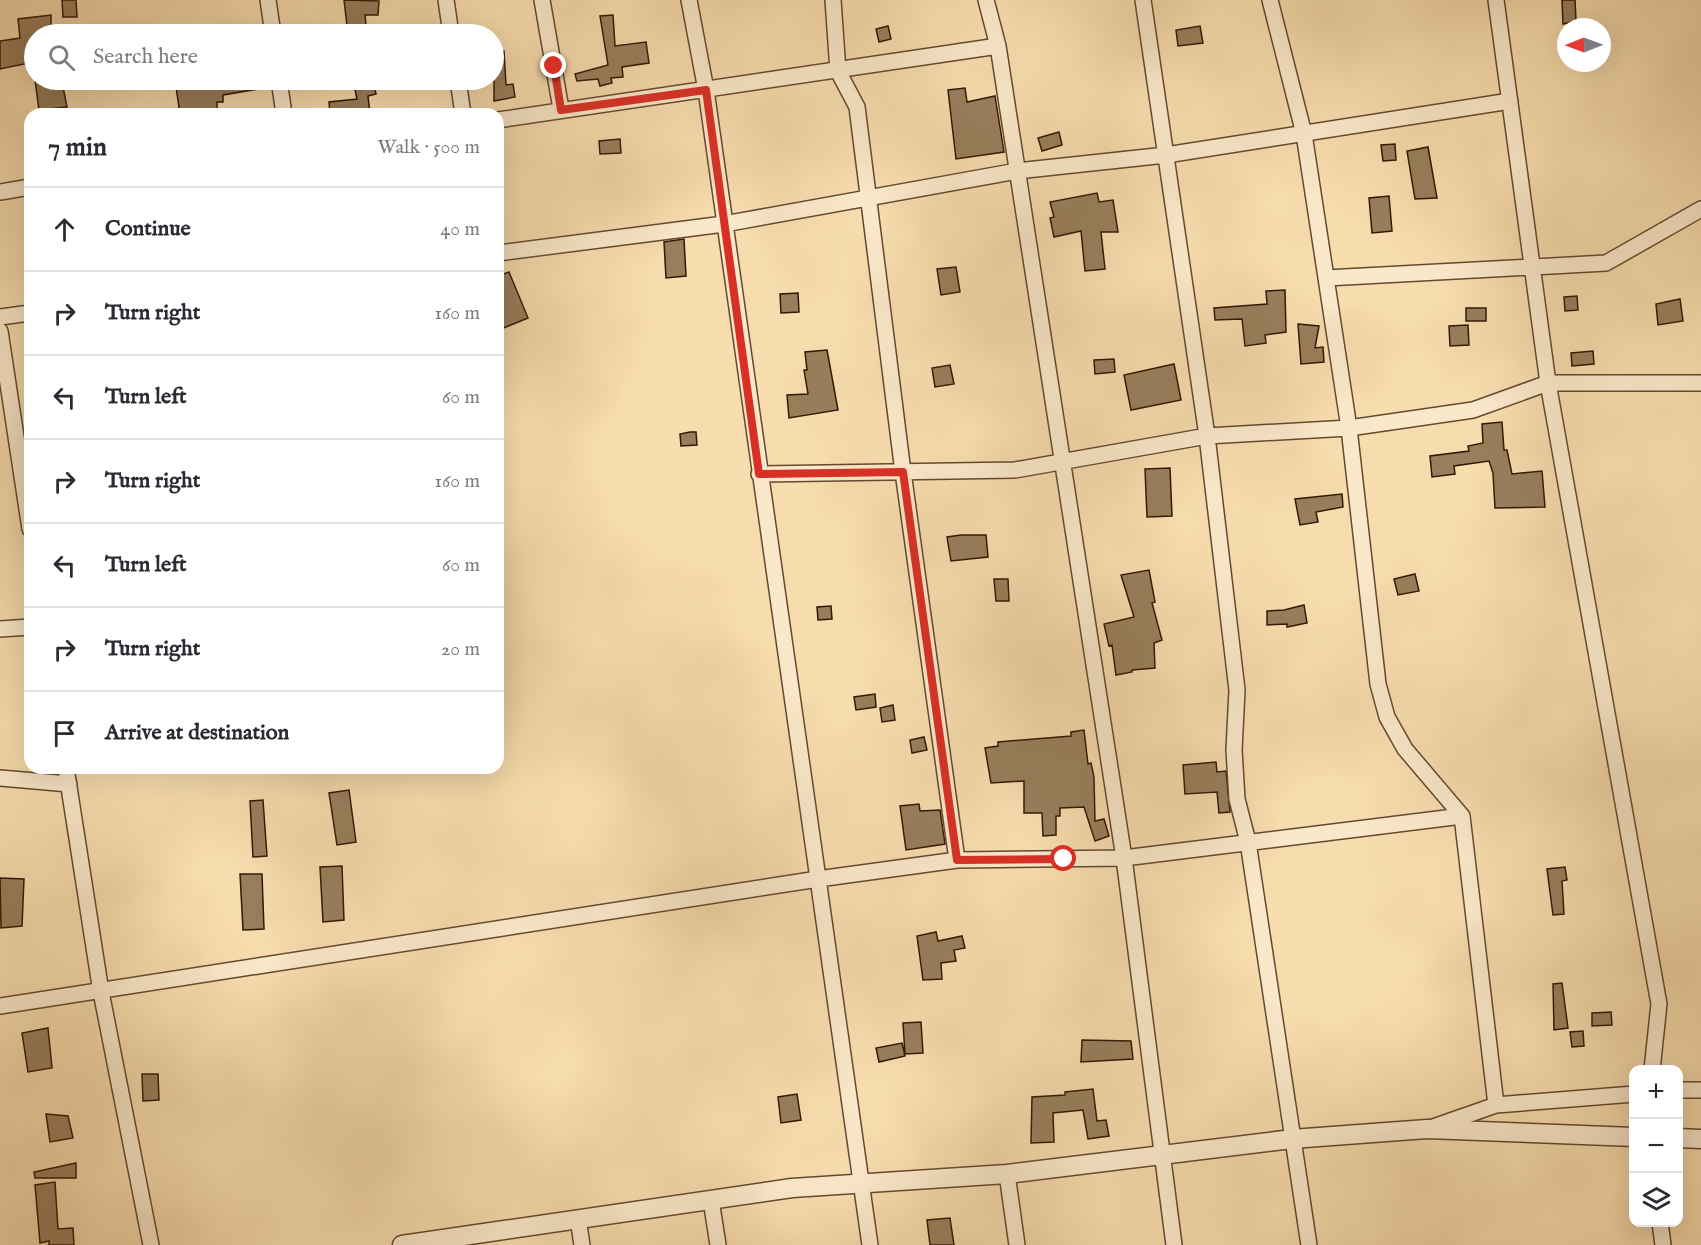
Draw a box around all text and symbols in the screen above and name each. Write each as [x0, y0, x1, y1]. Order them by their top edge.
north arrow [1557, 18, 1611, 72]
search box [24, 24, 504, 90]
icon: search [45, 41, 78, 74]
text: Search here [93, 43, 198, 71]
route end [540, 52, 566, 78]
text: 7 min [48, 131, 107, 164]
text: Walk · 500 m [378, 135, 480, 160]
icon: ahead [48, 213, 81, 246]
text: Continue [105, 215, 191, 243]
text: 40 m [441, 217, 480, 242]
icon: right [48, 297, 81, 330]
text: Turn right [105, 299, 200, 327]
text: 160 m [434, 301, 480, 326]
icon: left [48, 381, 81, 414]
text: Turn left [105, 383, 187, 411]
text: 60 m [442, 385, 480, 410]
icon: right [48, 465, 81, 498]
text: Turn right [105, 467, 200, 495]
text: 160 m [434, 469, 480, 494]
icon: left [48, 549, 81, 582]
text: Turn left [105, 551, 187, 579]
text: 60 m [442, 553, 480, 578]
icon: right [48, 633, 81, 666]
text: Turn right [105, 635, 200, 663]
text: 20 m [441, 637, 480, 662]
icon: arrive [48, 717, 81, 750]
text: Arrive at destination [105, 719, 289, 747]
route start [1050, 845, 1076, 871]
map controls [1629, 1065, 1683, 1227]
button: + [1629, 1065, 1683, 1119]
button: − [1629, 1119, 1683, 1173]
button: layers [1629, 1173, 1683, 1227]

